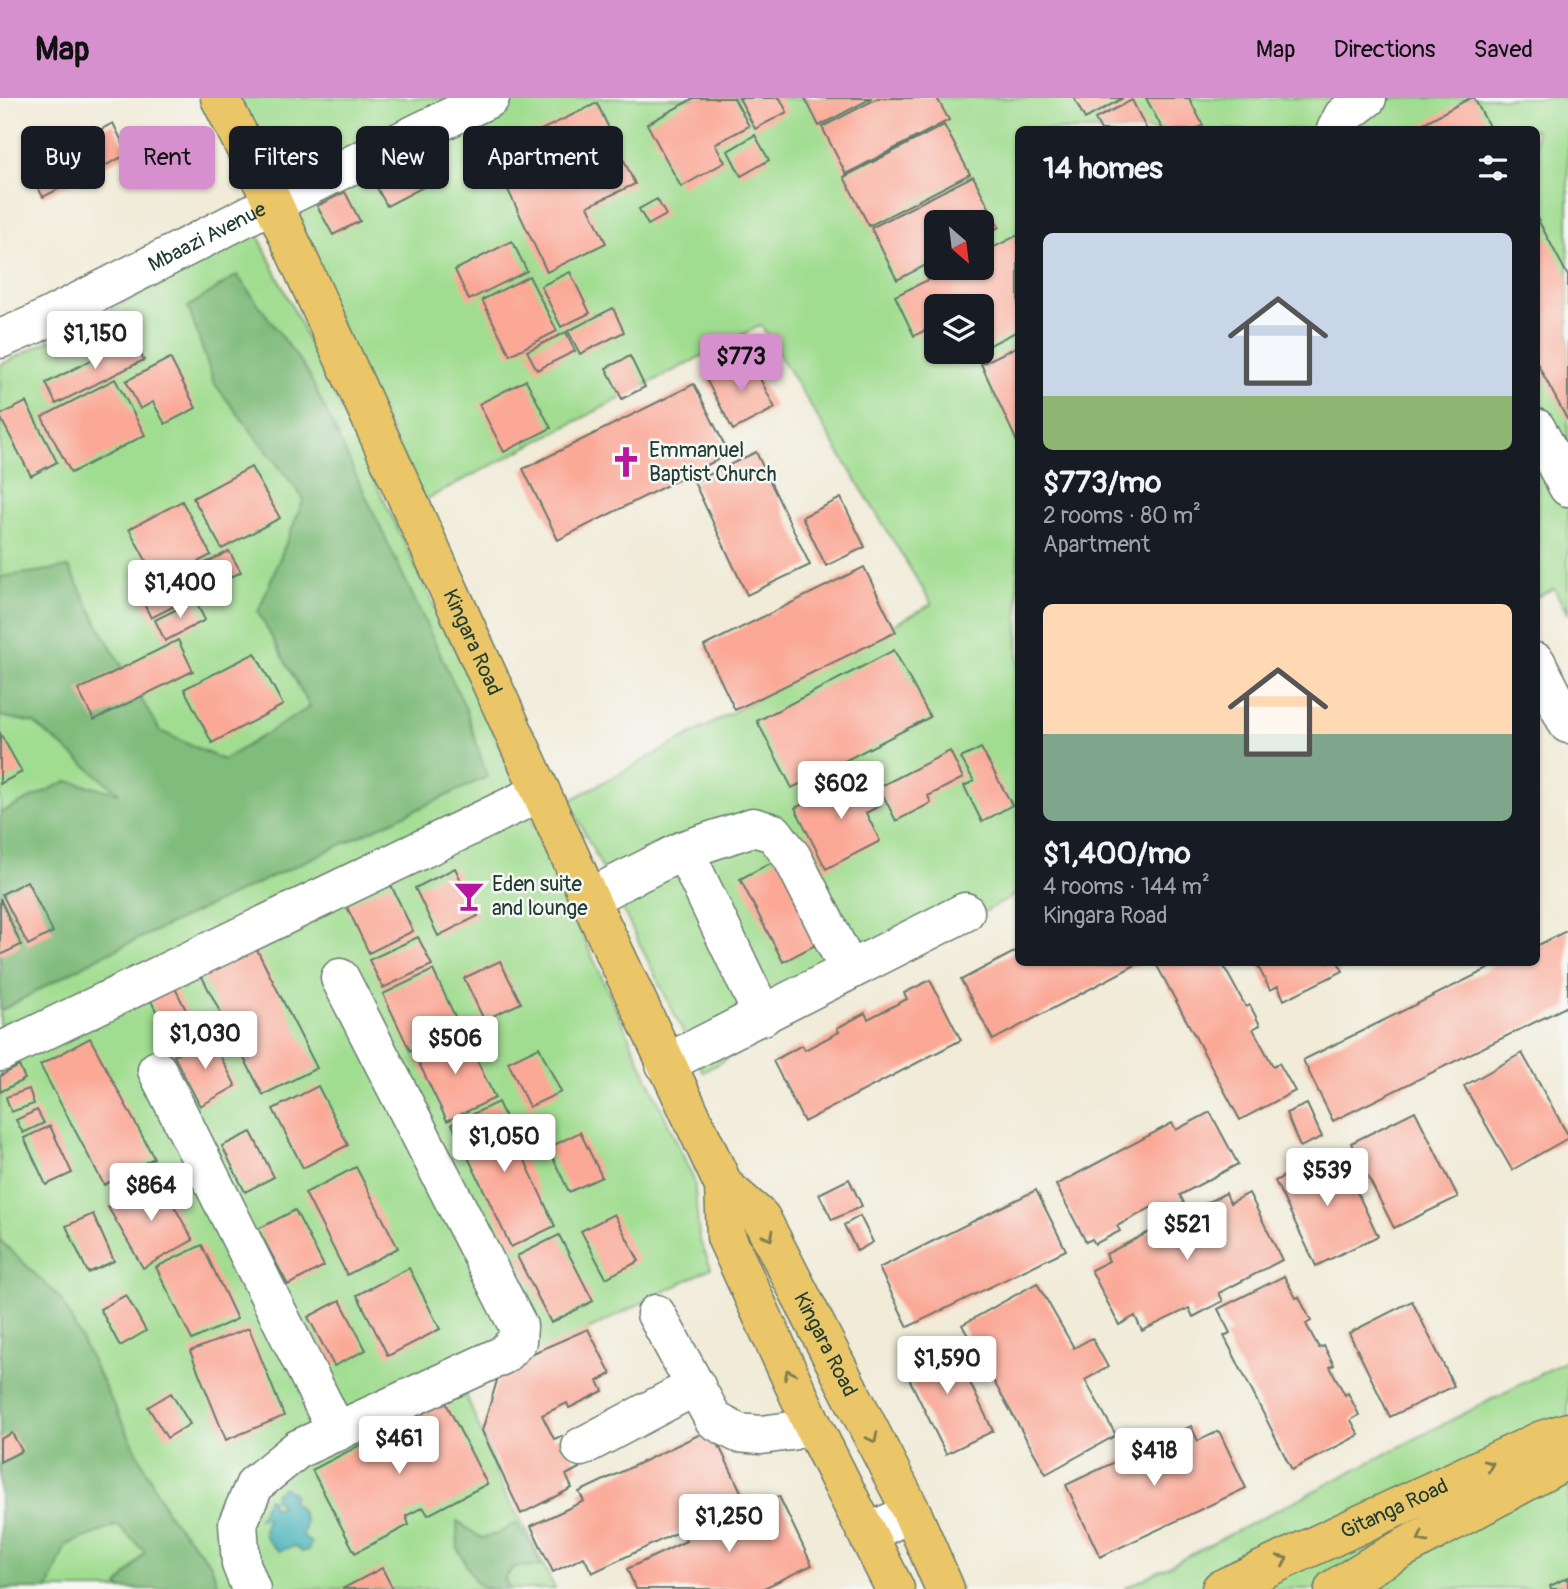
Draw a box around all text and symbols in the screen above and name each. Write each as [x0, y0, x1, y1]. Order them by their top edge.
text: Map [35, 29, 90, 70]
text: Map [1256, 35, 1296, 64]
text: Directions [1334, 35, 1435, 64]
text: Saved [1473, 35, 1533, 64]
chip: Buy [21, 126, 105, 189]
chip: Rent [119, 126, 215, 189]
chip: Filters [229, 126, 342, 189]
chip: New [356, 126, 449, 189]
chip: Apartment [463, 126, 623, 189]
icon: filters [1474, 149, 1512, 187]
text: 14 homes [1043, 150, 1163, 187]
street label: Mbaazi Avenue [143, 195, 271, 278]
north arrow [924, 210, 994, 280]
map controls [924, 210, 994, 364]
icon: home [1215, 278, 1341, 404]
button: layers [924, 294, 994, 364]
pin: $1,150 [38, 312, 152, 371]
text: $1,150 [63, 319, 127, 348]
pin: $773 [700, 334, 782, 394]
text: $773 [716, 342, 766, 371]
place label: Emmanuel Baptist Church [649, 437, 777, 488]
church icon: Emmanuel Baptist Church [609, 445, 643, 479]
text: $773/mo [1043, 464, 1161, 501]
text: 2 rooms · 80 m² [1043, 501, 1201, 530]
text: Apartment [1043, 530, 1150, 559]
pin: $1,400 [123, 560, 237, 620]
text: $1,400 [144, 568, 216, 597]
street label: Kingara Road [437, 585, 508, 699]
icon: home [1215, 649, 1341, 775]
pin: $602 [800, 762, 882, 821]
text: $602 [814, 769, 868, 798]
text: $1,400/mo [1043, 835, 1191, 872]
place label: Eden suite and lounge [492, 871, 588, 922]
text: 4 rooms · 144 m² [1043, 872, 1210, 901]
bar icon: Eden suite and lounge [452, 879, 486, 913]
text: Kingara Road [1043, 901, 1168, 930]
pin: $1,030 [148, 1012, 262, 1071]
pin: $506 [414, 1016, 496, 1076]
text: $1,030 [169, 1019, 241, 1048]
text: $506 [428, 1024, 482, 1053]
pin: $1,050 [447, 1114, 561, 1174]
text: $1,050 [468, 1122, 540, 1151]
pin: $539 [1286, 1148, 1368, 1208]
text: $539 [1302, 1156, 1352, 1185]
pin: $864 [110, 1164, 192, 1223]
text: $864 [126, 1171, 176, 1200]
pin: $521 [1146, 1202, 1228, 1262]
text: $521 [1164, 1210, 1210, 1239]
one-way arrow [761, 1228, 775, 1241]
street label: Kingara Road [788, 1288, 864, 1401]
pin: $1,590 [890, 1336, 1004, 1396]
text: $1,590 [913, 1344, 981, 1373]
one-way arrow [783, 1369, 797, 1381]
pin: $461 [358, 1416, 440, 1476]
text: $461 [375, 1424, 423, 1453]
pin: $418 [1113, 1428, 1195, 1488]
one-way arrow [865, 1431, 879, 1443]
text: $418 [1131, 1436, 1177, 1465]
one-way arrow [1482, 1459, 1494, 1473]
street label: Gitanga Road [1336, 1472, 1452, 1545]
pin: $1,250 [672, 1494, 786, 1554]
text: $1,250 [695, 1502, 763, 1531]
one-way arrow [1417, 1530, 1429, 1543]
one-way arrow [1275, 1554, 1288, 1568]

